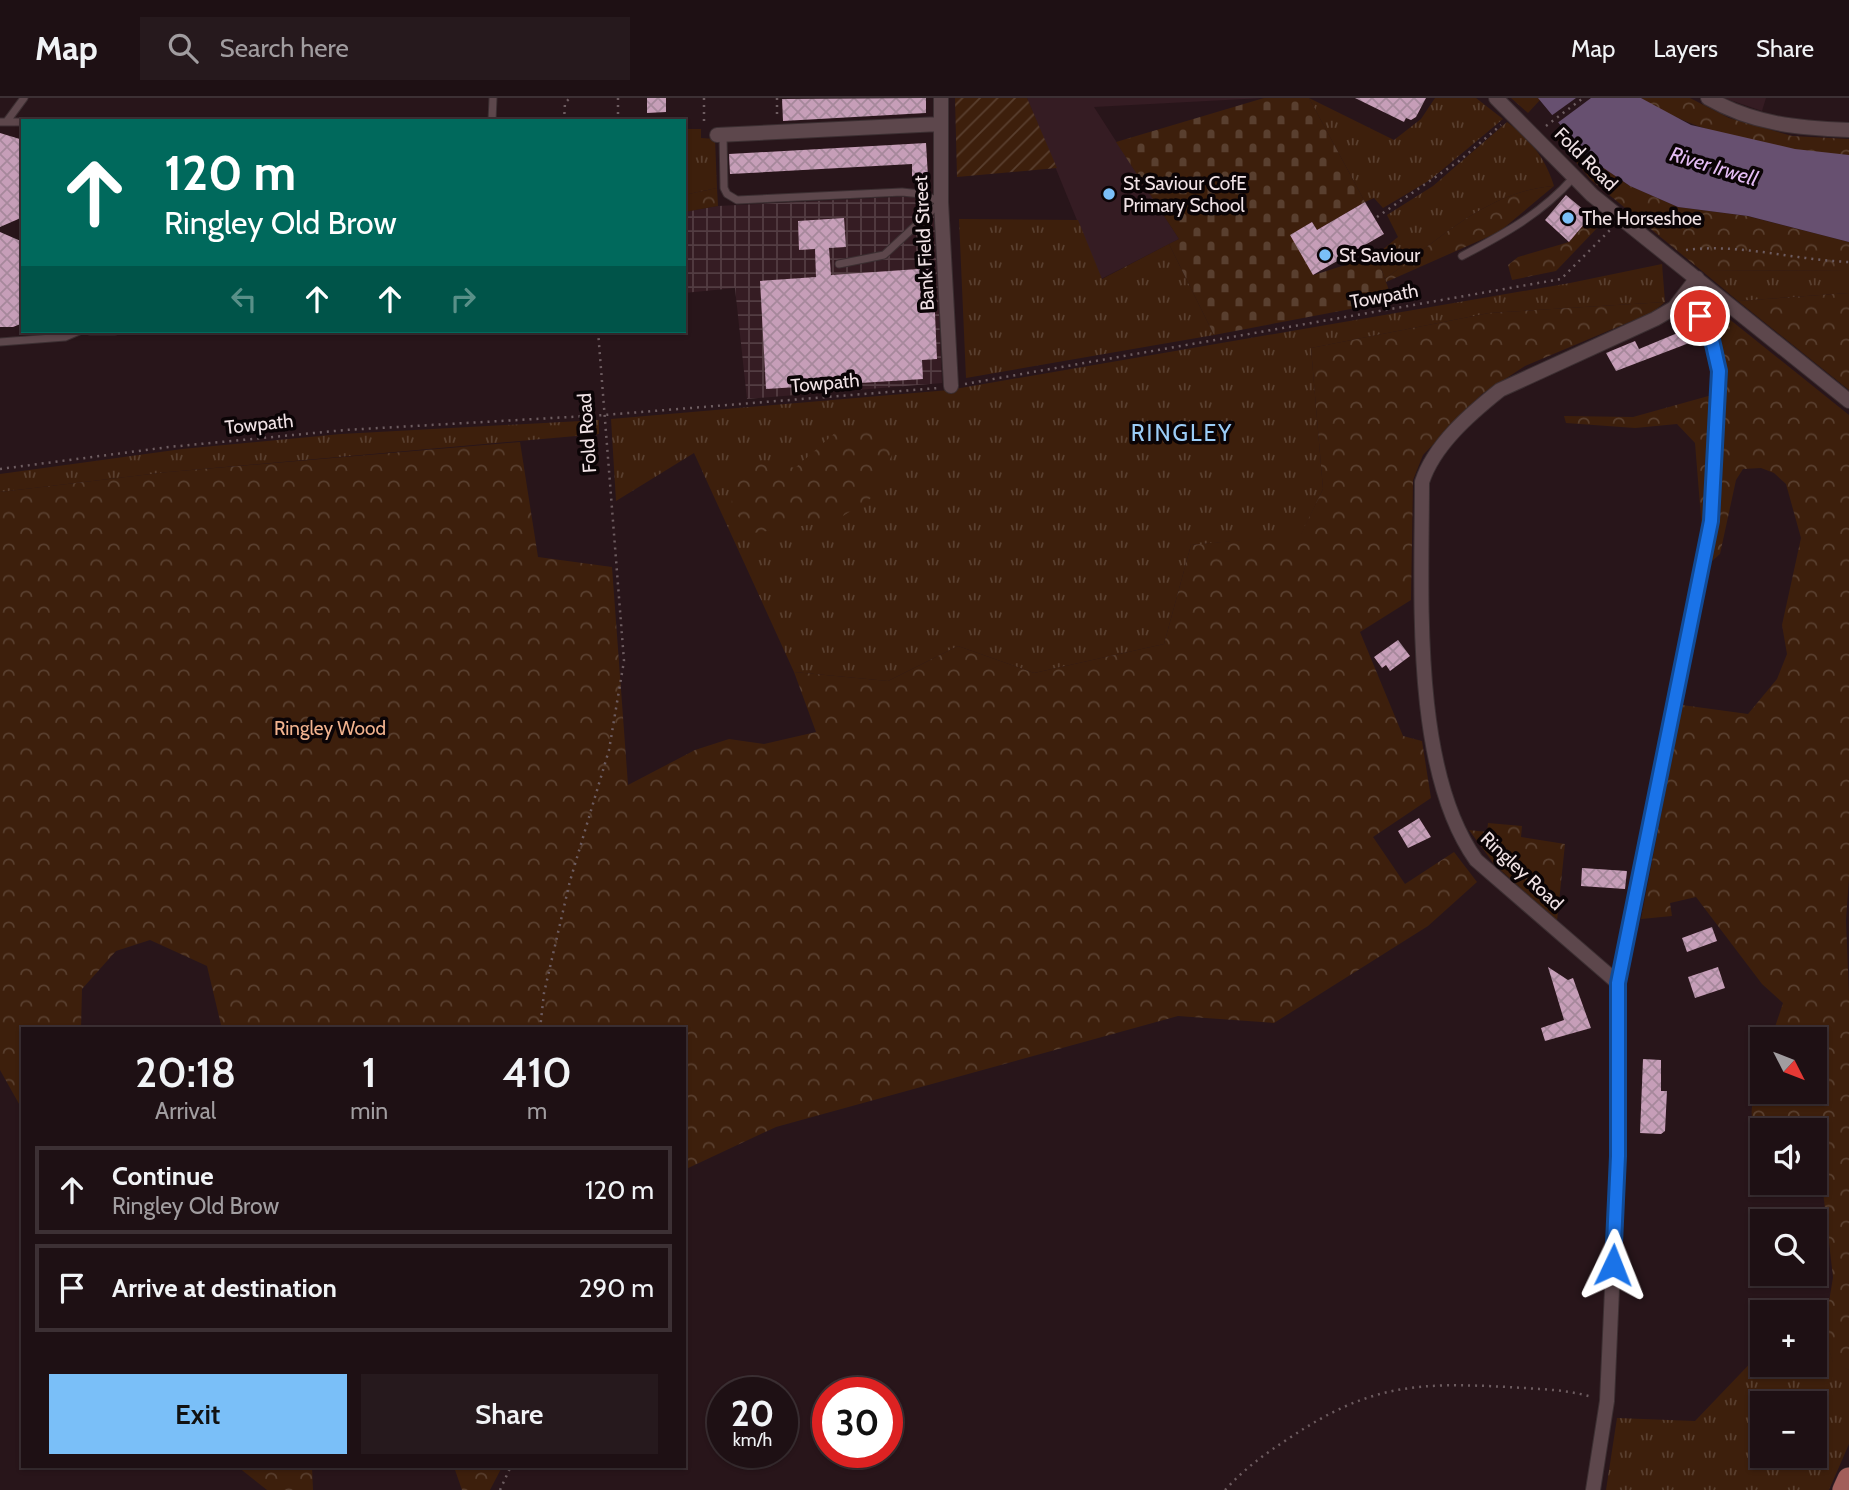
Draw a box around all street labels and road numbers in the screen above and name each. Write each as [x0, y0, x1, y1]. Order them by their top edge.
street label: Fold Road [1550, 123, 1622, 195]
street label: Bank Field Street [909, 174, 939, 311]
street label: Towpath [1348, 279, 1420, 313]
street label: Towpath [790, 369, 860, 397]
street label: Fold Road [573, 392, 601, 474]
street label: Towpath [223, 409, 295, 439]
street label: Ringley Road [1476, 827, 1568, 915]

